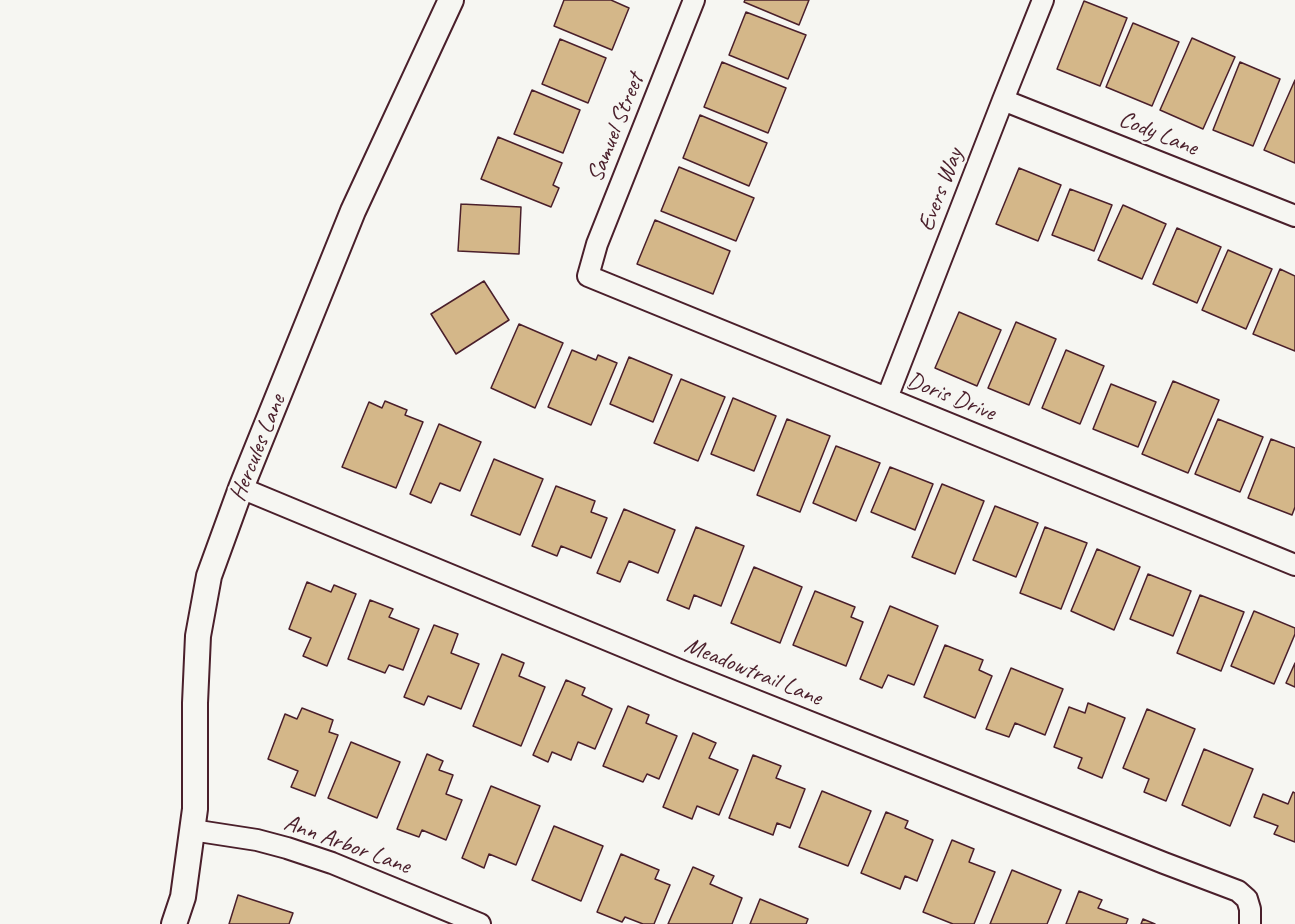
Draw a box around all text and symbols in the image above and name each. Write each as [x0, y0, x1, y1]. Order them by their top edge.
street label: Samuel Street [581, 70, 651, 186]
street label: Cody Lane [1114, 105, 1202, 163]
street label: Evers Way [912, 145, 970, 235]
street label: Doris Drive [903, 366, 999, 428]
street label: Hercules Lane [224, 390, 292, 506]
street label: Meadowtrail Lane [680, 631, 826, 713]
street label: Ann Arbor Lane [280, 809, 414, 881]

